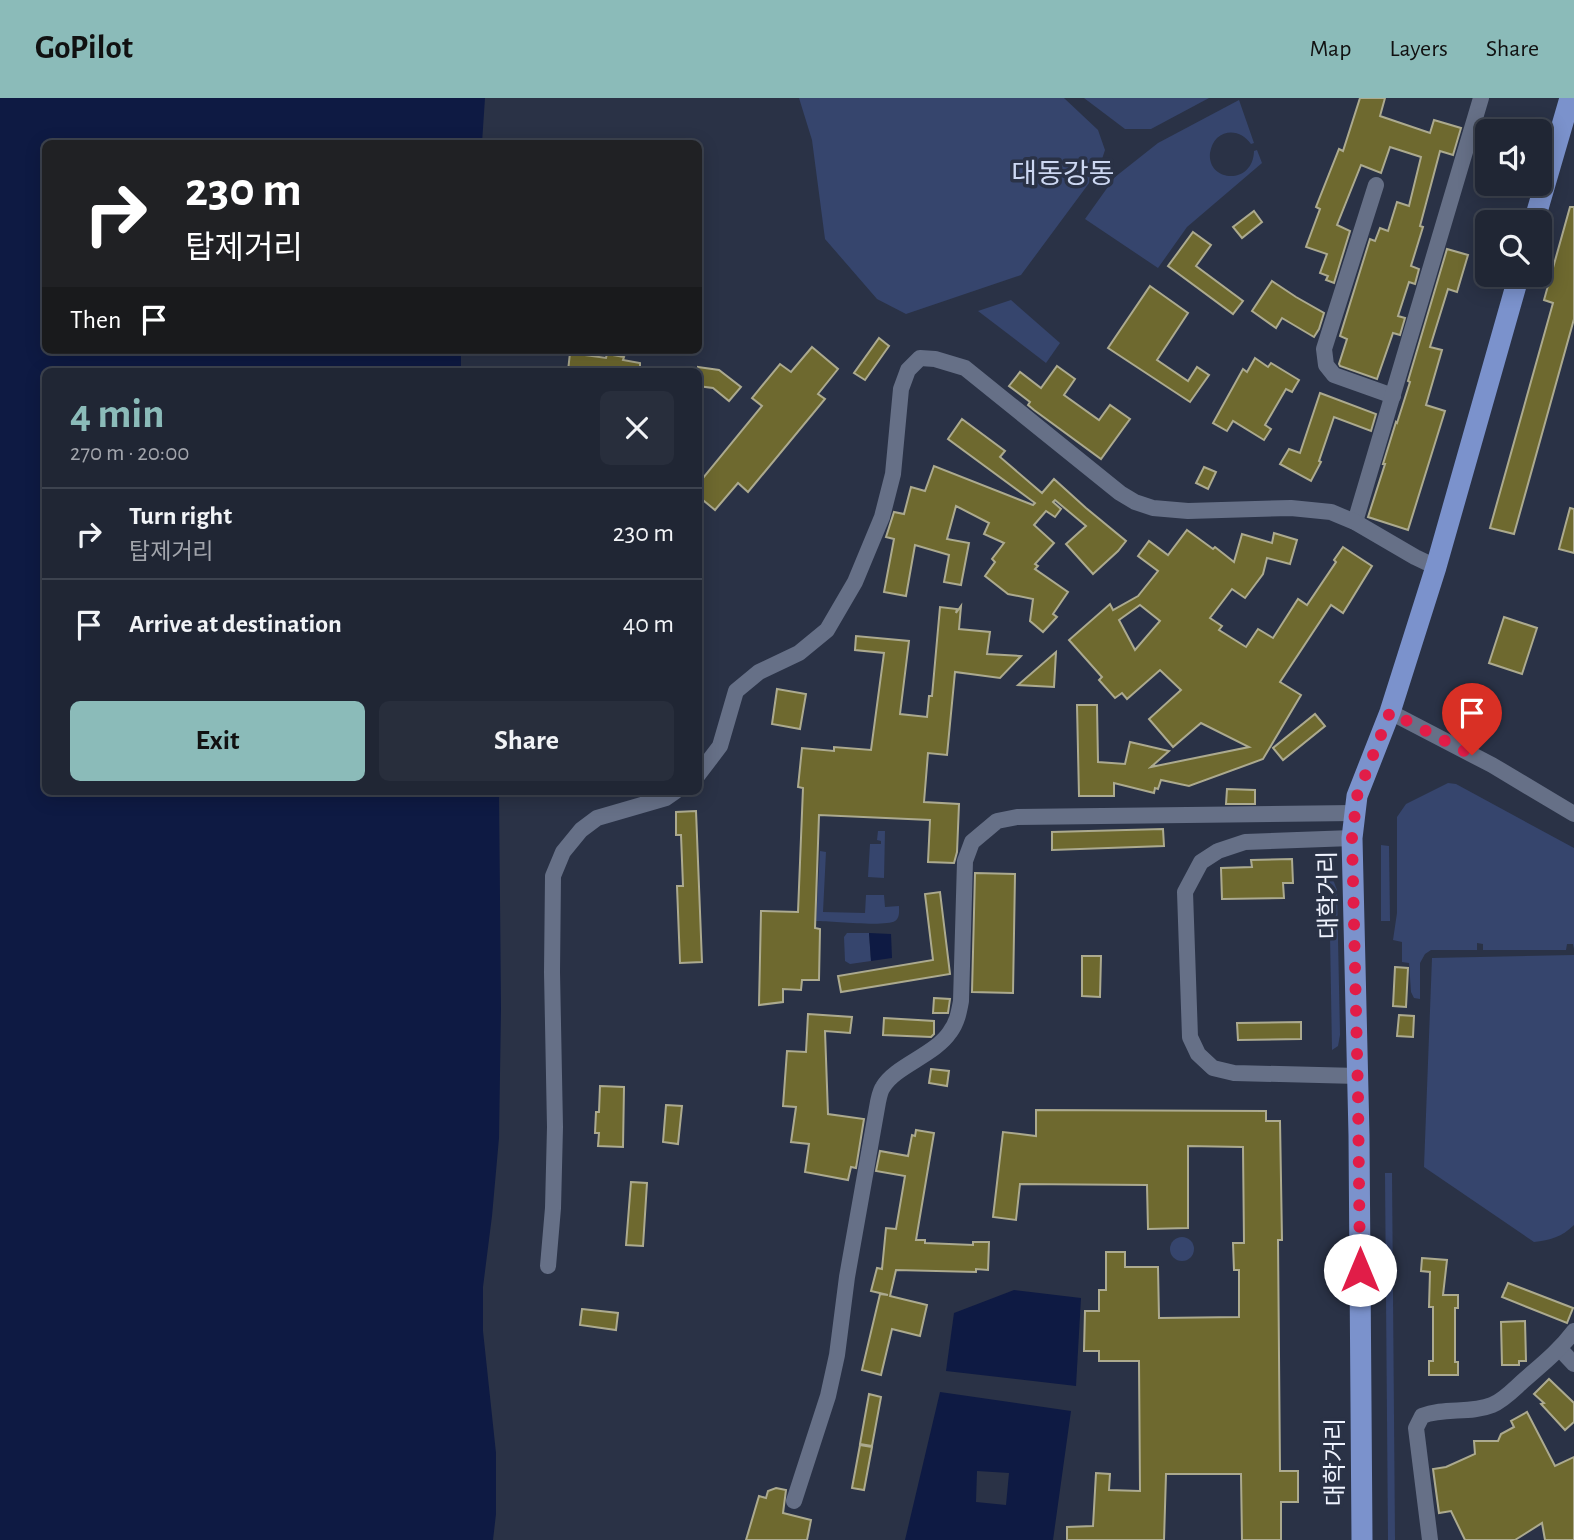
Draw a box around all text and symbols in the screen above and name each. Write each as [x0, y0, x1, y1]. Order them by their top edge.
text: GoPilot [35, 32, 133, 65]
text: Map [1309, 37, 1351, 61]
text: Layers [1389, 37, 1448, 61]
text: Share [1486, 37, 1539, 61]
map controls [1475, 119, 1552, 287]
button: sound [1475, 119, 1552, 196]
district label: 대동강동 [1011, 159, 1115, 189]
text: 230 m [185, 166, 302, 215]
icon: right [70, 168, 161, 259]
button: search [1475, 210, 1552, 287]
text: 탑제거리 [185, 232, 303, 264]
icon: arrive [135, 301, 173, 339]
text: Then [70, 307, 121, 333]
button: close [600, 391, 674, 465]
text: 4 min [70, 393, 165, 435]
text: 270 m · 20:00 [70, 442, 189, 465]
text: Turn right [129, 503, 232, 529]
icon: right [70, 515, 108, 553]
text: 230 m [613, 520, 674, 546]
text: 탑제거리 [129, 541, 214, 564]
icon: arrive [70, 606, 108, 644]
text: Arrive at destination [129, 611, 342, 637]
text: 40 m [623, 611, 674, 637]
pin [1442, 683, 1502, 755]
icon: arrive [1453, 694, 1491, 732]
button: Exit [70, 701, 365, 781]
button: Share [379, 701, 674, 781]
street label: 대학거리 [1314, 851, 1342, 939]
position arrow [1323, 1233, 1397, 1307]
street label: 대학거리 [1322, 1418, 1348, 1506]

